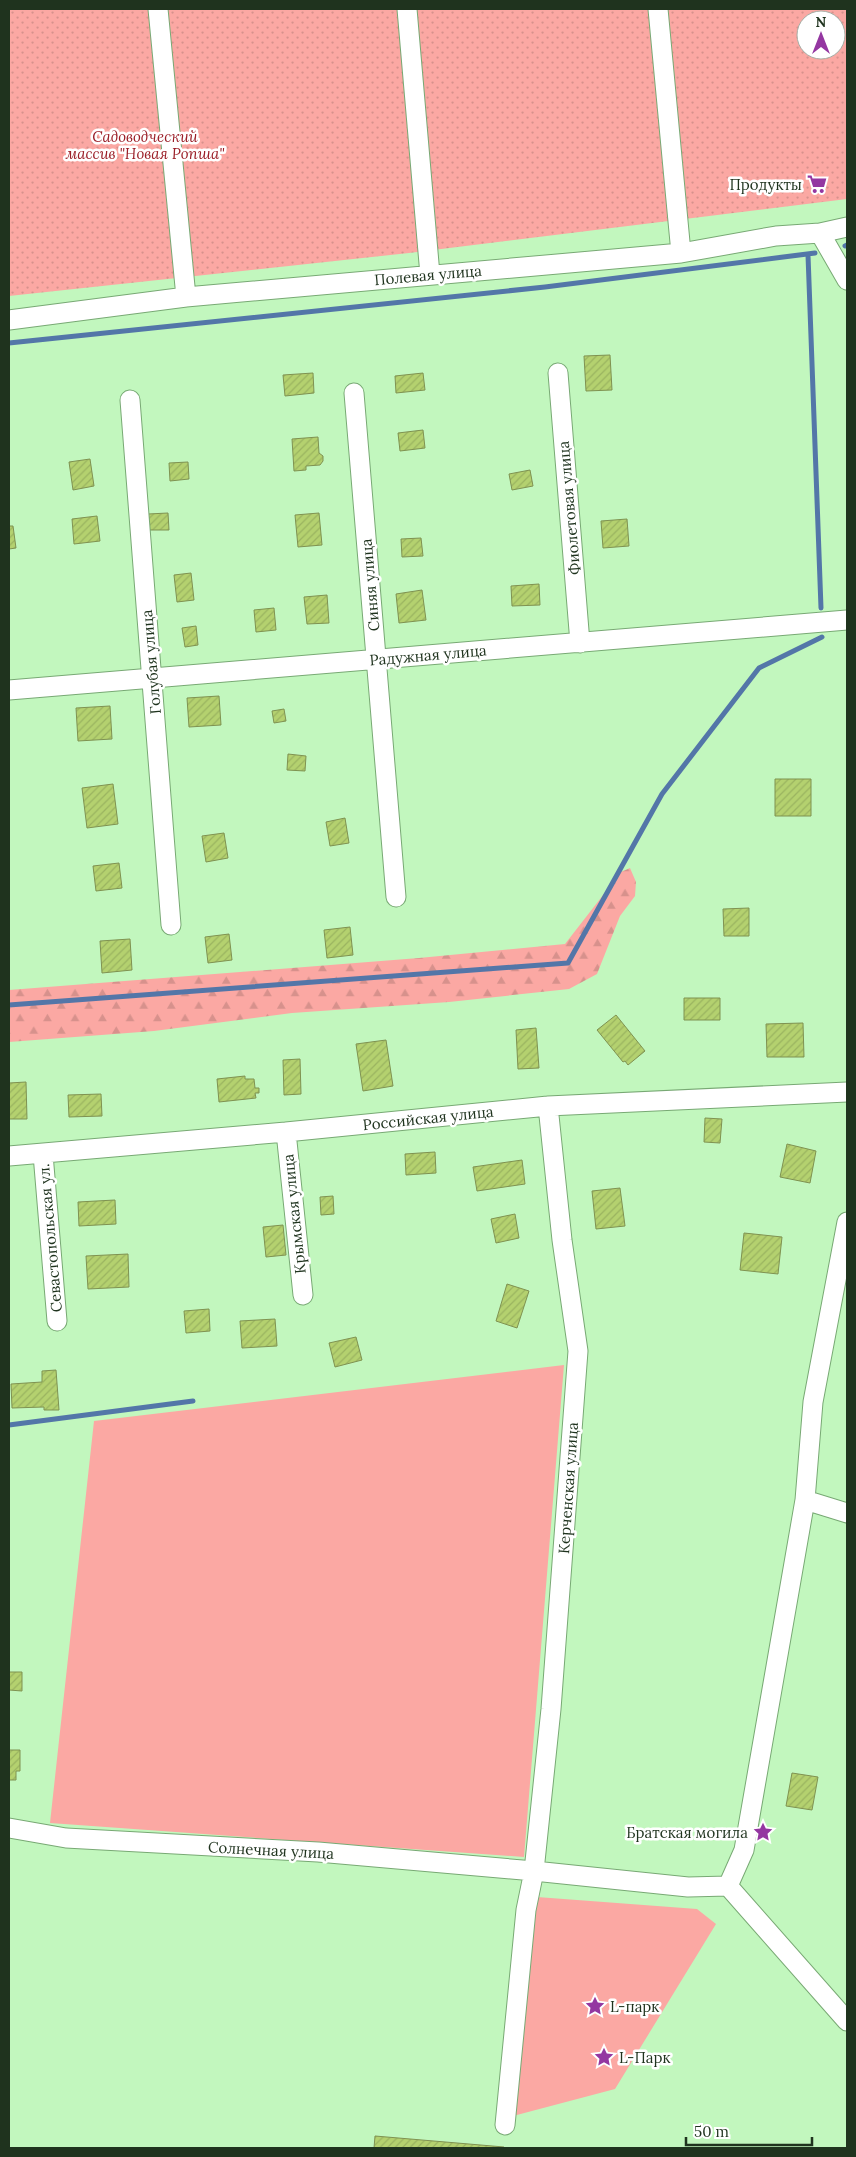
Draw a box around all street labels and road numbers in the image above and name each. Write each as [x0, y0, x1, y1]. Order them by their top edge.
street label: Полевая улица [374, 261, 483, 289]
street label: Фиолетовая улица [554, 440, 584, 576]
street label: Синяя улица [356, 538, 384, 632]
street label: Голубая улица [137, 609, 165, 715]
street label: Радужная улица [369, 640, 488, 670]
street label: Российская улица [362, 1102, 495, 1134]
street label: Крымская улица [278, 1153, 310, 1275]
street label: Севастопольская ул. [34, 1163, 66, 1313]
street label: Керченская улица [554, 1421, 582, 1554]
street label: Солнечная улица [207, 1837, 335, 1863]

